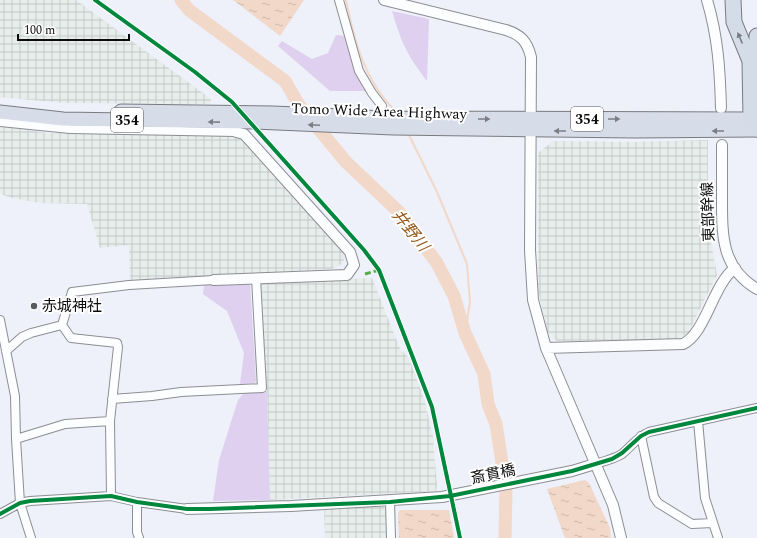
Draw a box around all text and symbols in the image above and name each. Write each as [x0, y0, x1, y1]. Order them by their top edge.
scale bar [18, 16, 129, 42]
text: 100 m [24, 21, 55, 40]
one-way arrow [737, 32, 743, 43]
street label: Tomo Wide Area Highway [291, 97, 468, 126]
road number: 354 [571, 107, 603, 131]
road number: 354 [111, 108, 143, 132]
one-way arrow [478, 116, 491, 122]
one-way arrow [608, 116, 621, 122]
one-way arrow [207, 119, 220, 125]
one-way arrow [308, 121, 320, 128]
one-way arrow [553, 128, 566, 134]
one-way arrow [711, 128, 724, 134]
street label: 東部幹線 [696, 182, 721, 242]
water label: 井野川 [386, 204, 436, 258]
place label: 赤城神社 [42, 295, 102, 318]
marker: 赤城神社 [29, 301, 39, 311]
street label: 斎貫橋 [469, 459, 518, 490]

